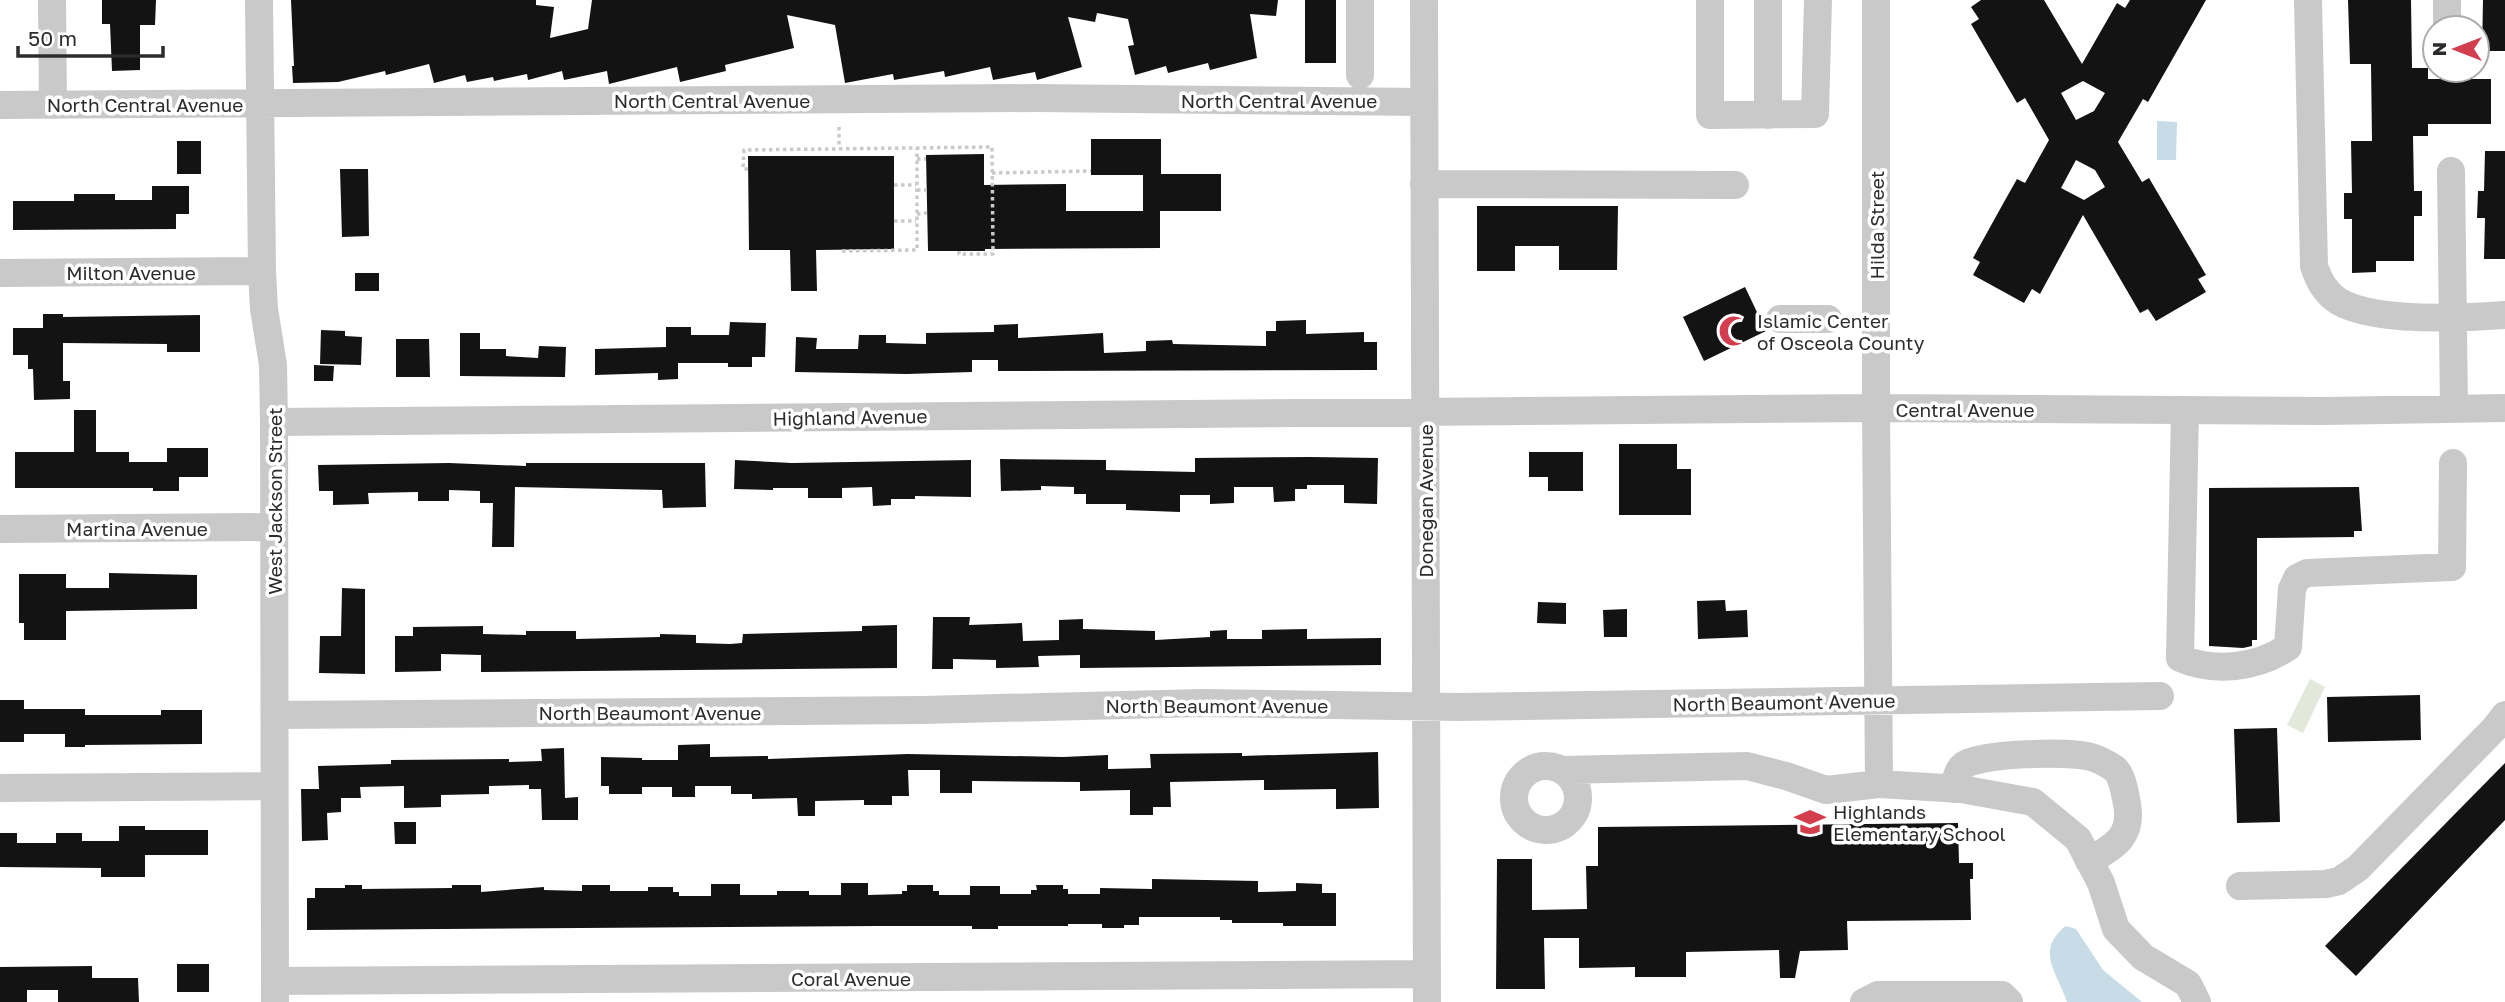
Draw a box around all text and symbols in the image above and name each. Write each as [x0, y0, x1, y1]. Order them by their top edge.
scale bar [18, 14, 163, 58]
north arrow [2421, 14, 2491, 84]
text: 50 m [28, 25, 77, 51]
text: N [2427, 42, 2450, 56]
street label: North Central Avenue [614, 89, 810, 112]
street label: North Central Avenue [1181, 89, 1377, 112]
street label: North Central Avenue [47, 93, 243, 116]
street label: Hilda Street [1865, 171, 1888, 279]
street label: Milton Avenue [66, 261, 196, 284]
place label: Islamic Center of Osceola County [1757, 309, 1925, 354]
mosque icon: Islamic Center of Osceola County [1717, 314, 1751, 348]
street label: Central Avenue [1896, 398, 2034, 421]
street label: Highland Avenue [772, 404, 928, 430]
street label: West Jackson Street [263, 407, 286, 595]
street label: Donegan Avenue [1414, 424, 1437, 578]
street label: Martina Avenue [66, 517, 208, 540]
street label: North Beaumont Avenue [1672, 689, 1896, 715]
street label: North Beaumont Avenue [1106, 694, 1328, 717]
street label: North Beaumont Avenue [539, 701, 761, 724]
place label: Highlands Elementary School [1833, 800, 2006, 845]
school or university icon: Highlands Elementary School [1793, 805, 1827, 839]
street label: Coral Avenue [791, 967, 911, 990]

